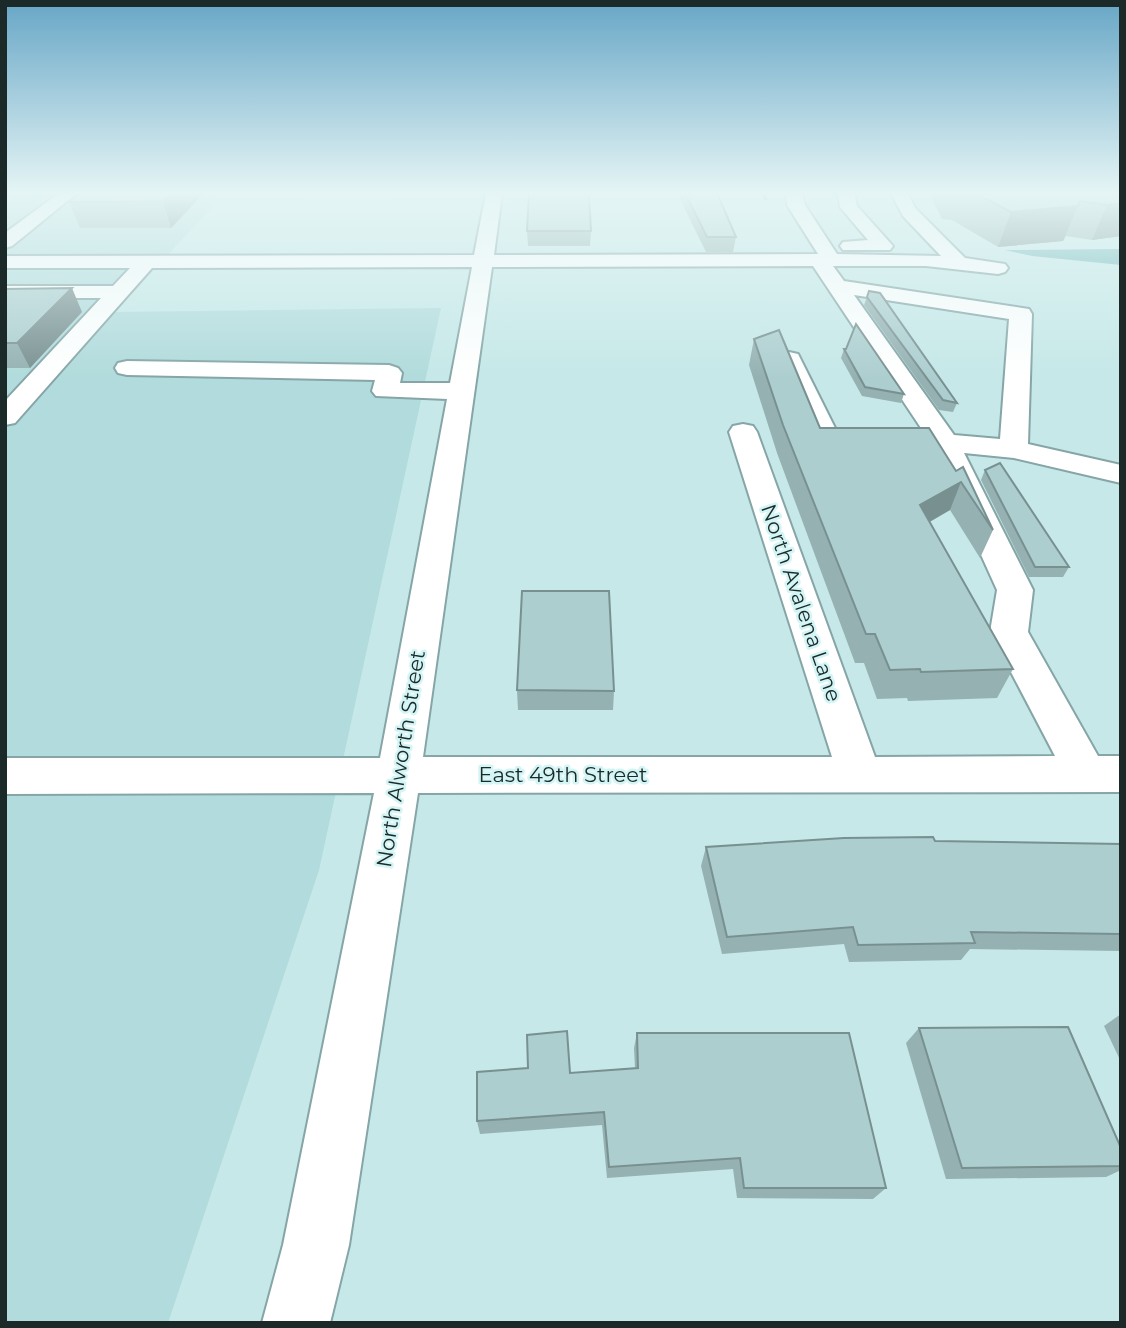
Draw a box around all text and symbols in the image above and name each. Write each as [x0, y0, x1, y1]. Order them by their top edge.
street label: North Avalena Lane [756, 501, 847, 705]
street label: North Alworth Street [371, 648, 430, 869]
street label: East 49th Street [479, 762, 647, 787]

